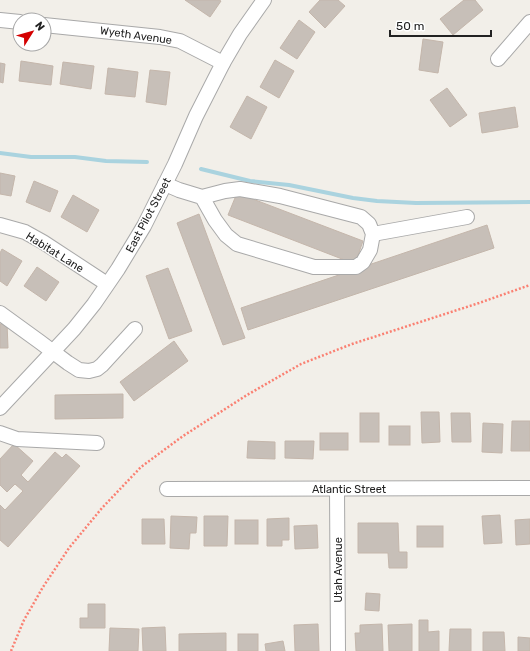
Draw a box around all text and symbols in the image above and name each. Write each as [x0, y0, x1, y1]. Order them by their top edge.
north arrow [12, 12, 52, 52]
scale bar [390, 12, 491, 38]
text: N [32, 19, 47, 33]
text: 50 m [396, 19, 424, 33]
street label: Wyeth Avenue [99, 24, 173, 47]
street label: East Pilot Street [123, 175, 174, 255]
street label: Habitat Lane [23, 230, 86, 275]
street label: Atlantic Street [312, 483, 387, 496]
street label: Utah Avenue [332, 537, 345, 603]

